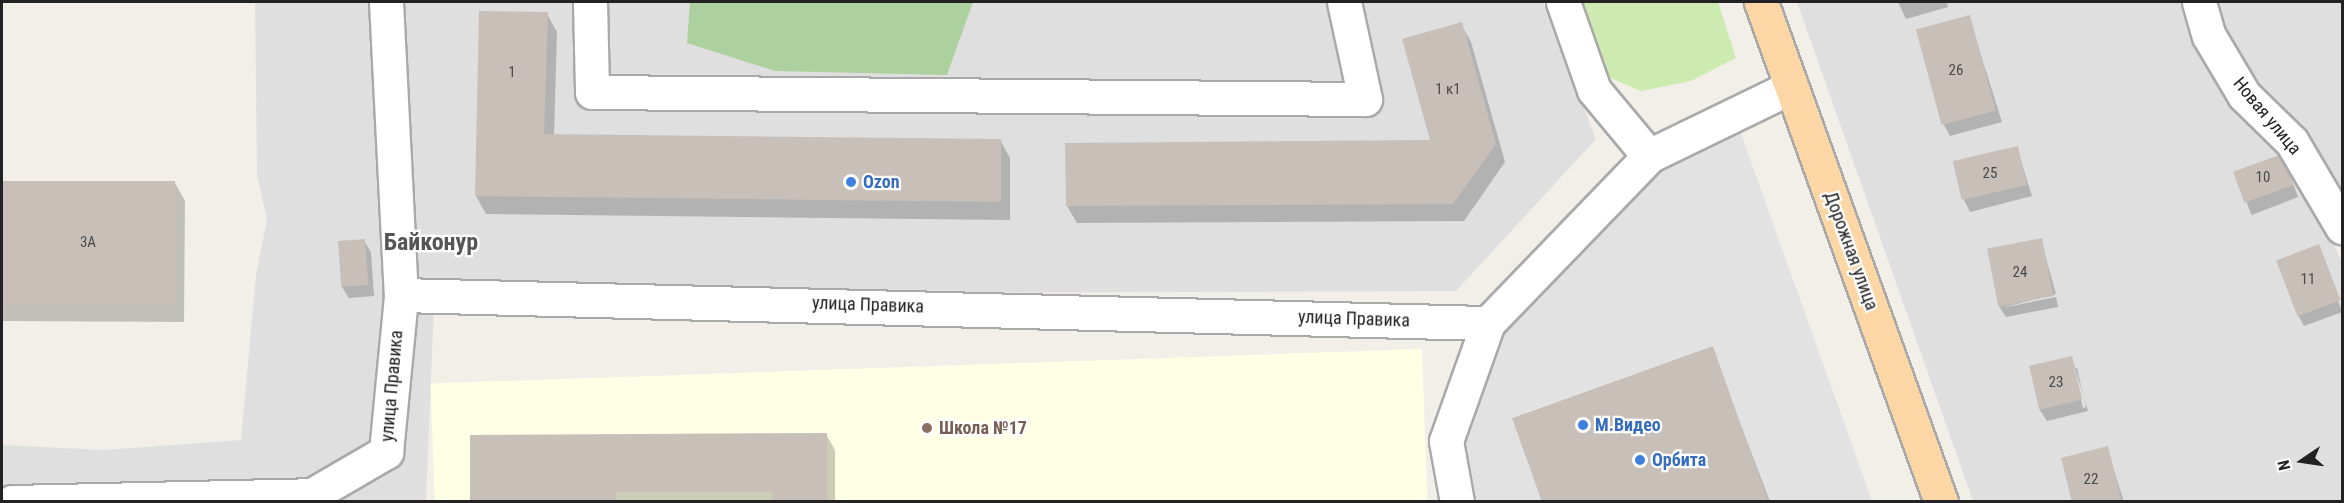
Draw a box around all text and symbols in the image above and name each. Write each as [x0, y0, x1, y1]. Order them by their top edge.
house number: 26 [1949, 62, 1963, 80]
house number: 1 [508, 64, 516, 82]
street label: Новая улица [2228, 73, 2306, 159]
house number: 1 к1 [1435, 81, 1461, 99]
house number: 25 [1983, 165, 1997, 183]
house number: 10 [2256, 169, 2270, 187]
place label: Ozon [863, 171, 900, 193]
marker: Ozon [844, 175, 858, 189]
street label: Дорожная улица [1820, 189, 1882, 313]
district label: Байконур [384, 229, 478, 257]
house number: 3А [80, 234, 96, 252]
house number: 24 [2013, 264, 2027, 282]
house number: 11 [2301, 271, 2315, 289]
street label: улица Правика [812, 292, 924, 318]
street label: улица Правика [1298, 306, 1410, 332]
street label: улица Правика [376, 329, 408, 443]
house number: 23 [2049, 374, 2063, 392]
place label: М.Видео [1595, 414, 1661, 436]
place label: Школа №17 [939, 417, 1027, 439]
marker: М.Видео [1576, 418, 1590, 432]
marker: Школа №17 [920, 421, 934, 435]
north arrow [2272, 431, 2332, 491]
place label: Орбита [1652, 449, 1706, 471]
marker: Орбита [1633, 453, 1647, 467]
text: N [2274, 458, 2294, 472]
house number: 22 [2084, 471, 2098, 489]

